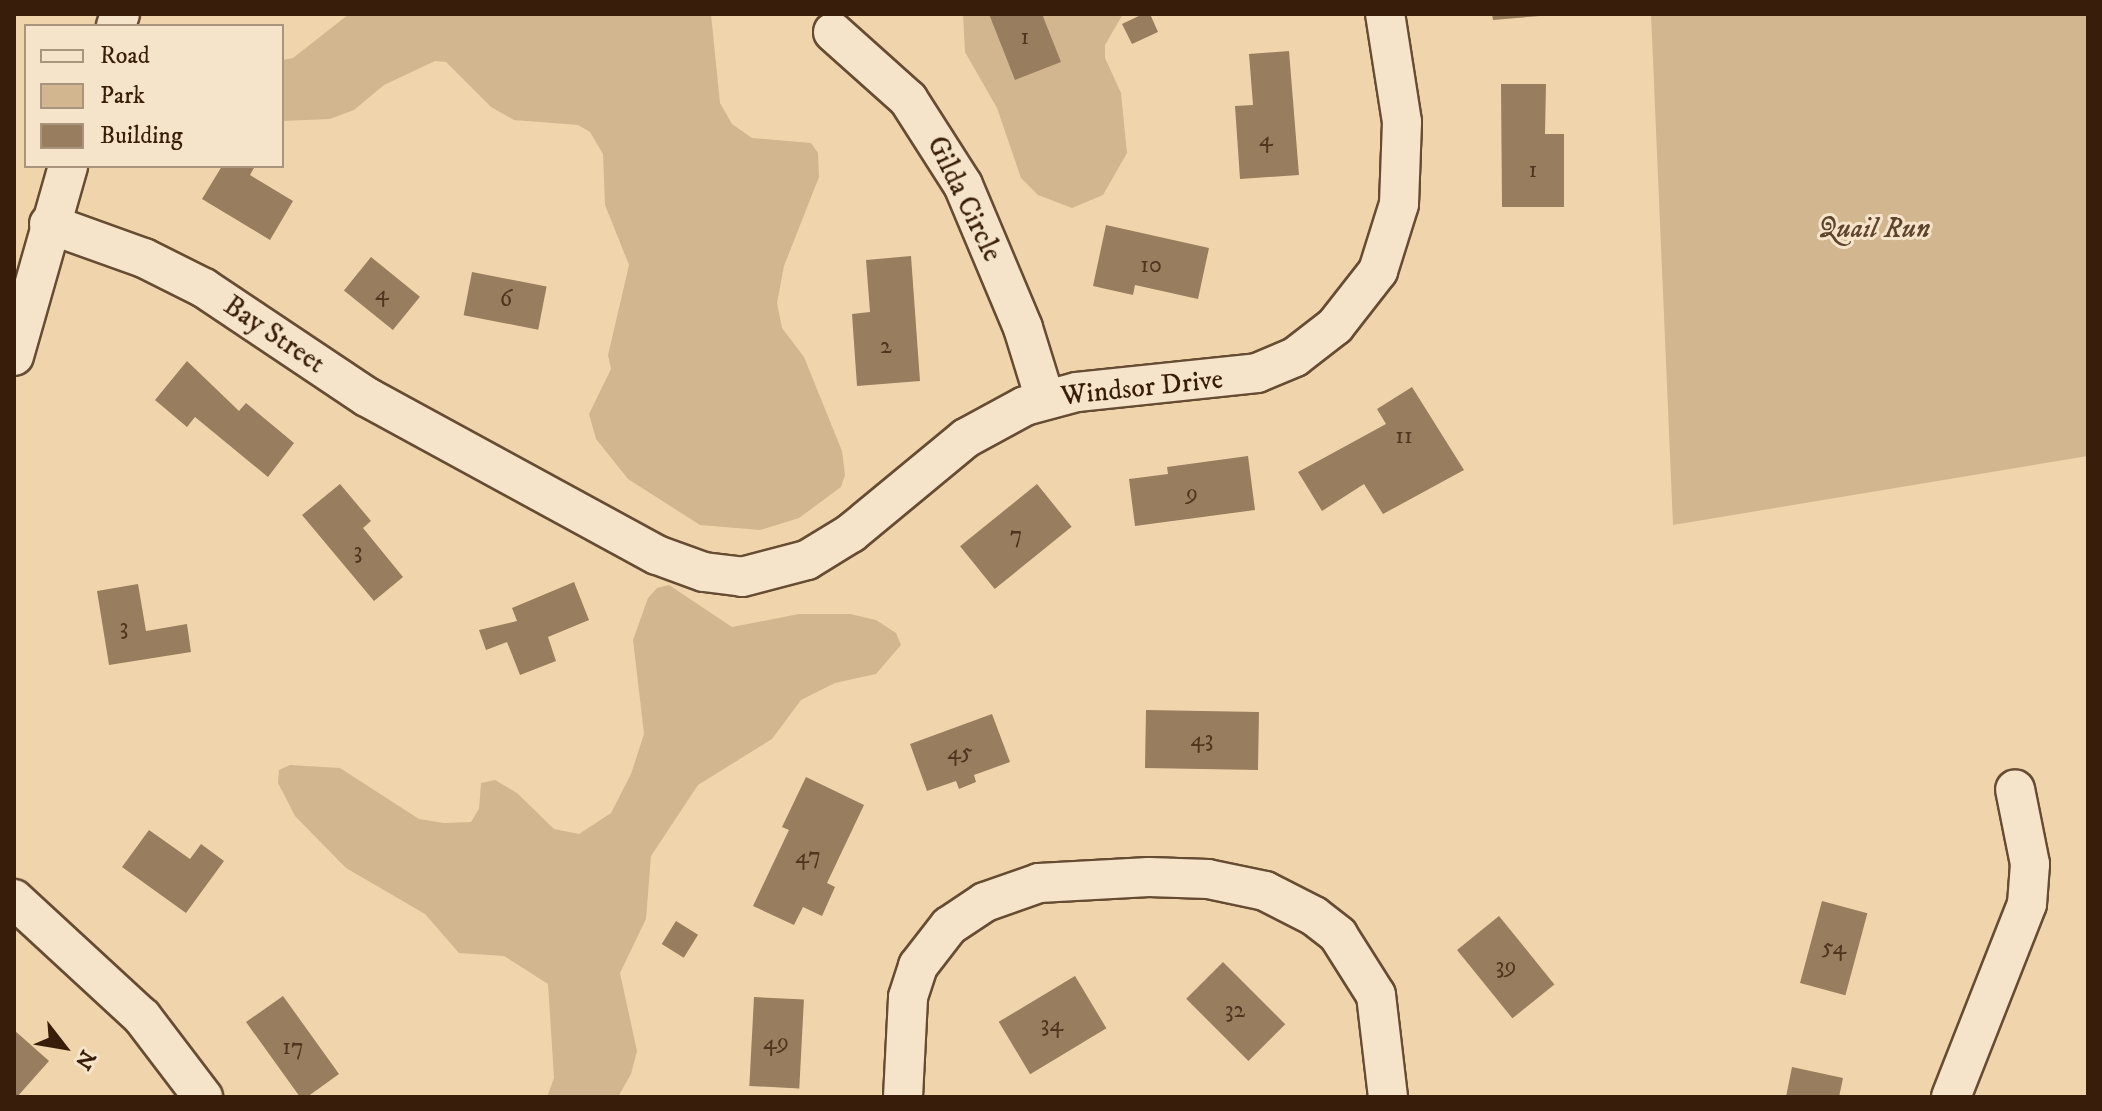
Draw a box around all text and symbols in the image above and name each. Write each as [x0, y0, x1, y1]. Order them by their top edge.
legend [24, 24, 284, 168]
house number: 1 [1021, 24, 1029, 52]
text: Road [100, 41, 150, 71]
text: Park [100, 81, 145, 111]
text: Building [100, 121, 183, 151]
house number: 4 [1259, 126, 1273, 154]
street label: Gilda Circle [919, 131, 1009, 267]
house number: 1 [1529, 157, 1537, 185]
park label: Quail Run [1818, 212, 1930, 246]
house number: 10 [1140, 252, 1162, 280]
house number: 4 [375, 280, 389, 308]
house number: 6 [500, 286, 512, 314]
street label: Bay Street [217, 289, 331, 381]
house number: 2 [880, 333, 892, 361]
street label: Windsor Drive [1059, 363, 1225, 413]
house number: 11 [1395, 423, 1413, 451]
house number: 9 [1186, 480, 1198, 508]
house number: 7 [1010, 522, 1022, 550]
house number: 3 [354, 538, 362, 566]
house number: 3 [120, 614, 128, 642]
house number: 43 [1191, 726, 1213, 754]
house number: 45 [947, 739, 973, 767]
house number: 47 [795, 843, 821, 871]
house number: 54 [1822, 934, 1846, 962]
house number: 39 [1496, 953, 1516, 981]
house number: 32 [1225, 997, 1245, 1025]
north arrow [24, 1007, 104, 1087]
house number: 34 [1041, 1011, 1063, 1039]
house number: 49 [763, 1029, 789, 1057]
house number: 17 [282, 1034, 304, 1062]
text: N [69, 1045, 101, 1074]

